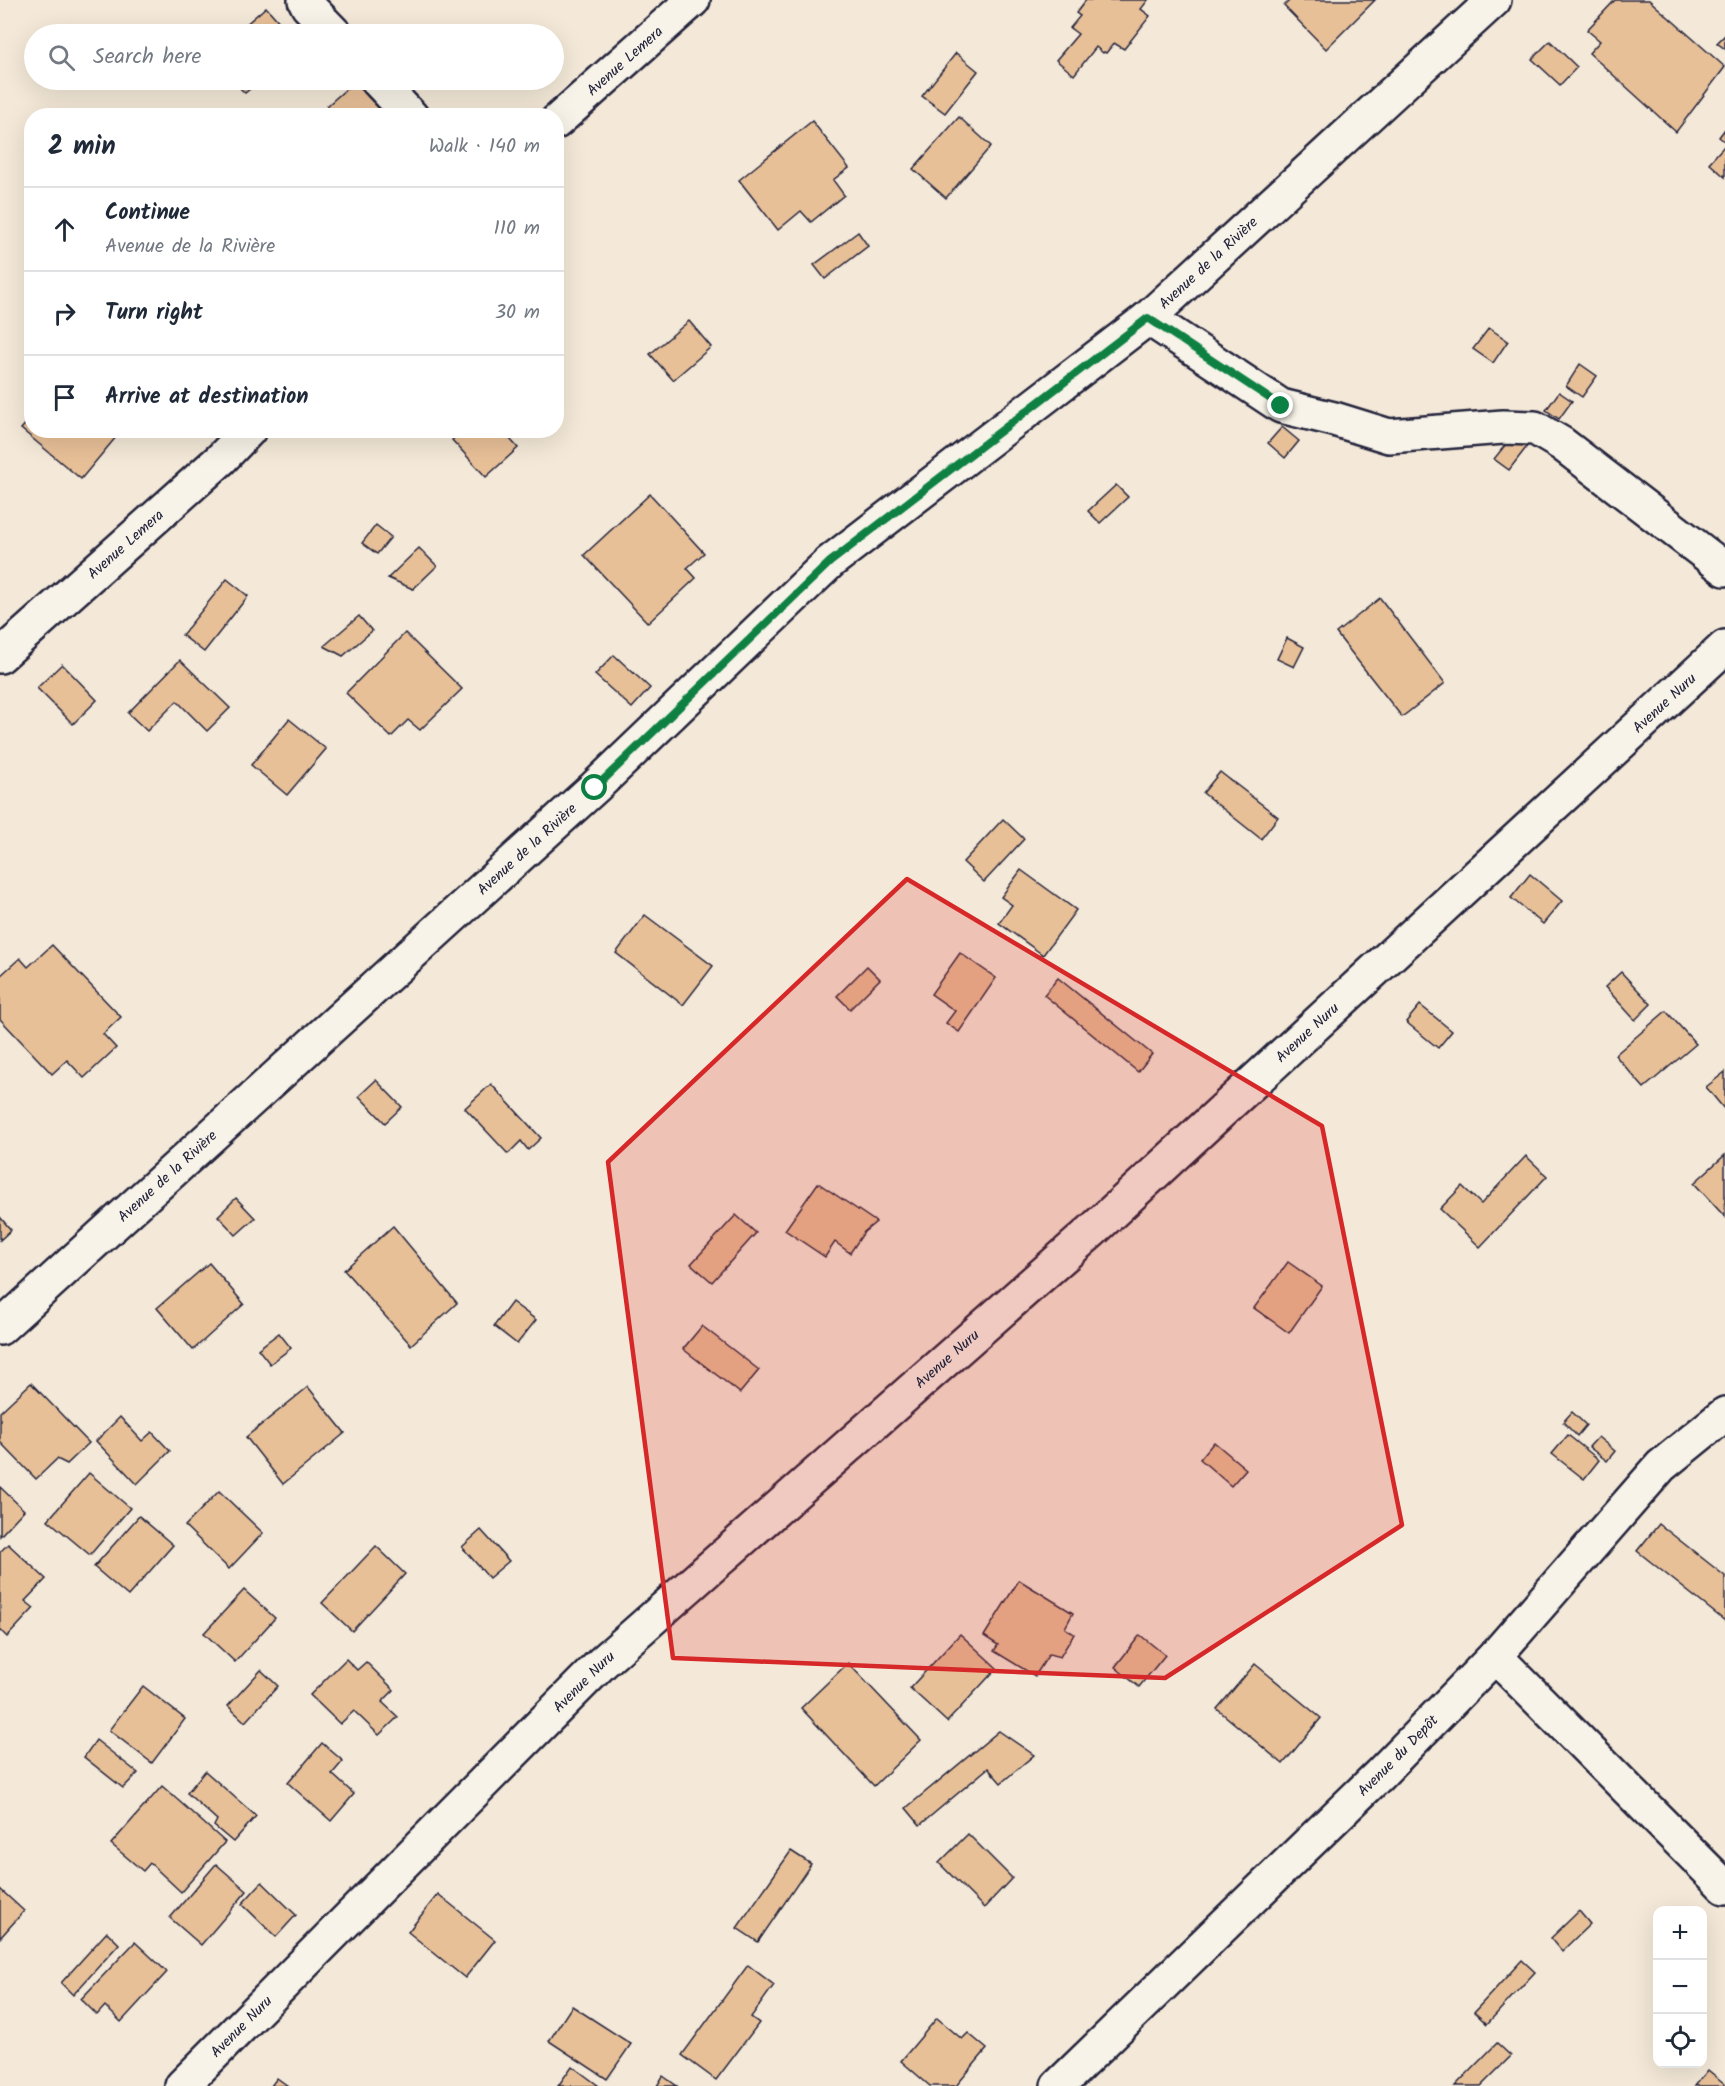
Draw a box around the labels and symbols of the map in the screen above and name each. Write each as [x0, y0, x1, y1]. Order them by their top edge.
street label: Avenue Lemera [582, 21, 669, 102]
street label: Avenue de la Rivière [1154, 211, 1264, 316]
route end [1267, 392, 1293, 418]
street label: Avenue Lemera [82, 504, 170, 586]
street label: Avenue Nuru [1628, 668, 1702, 740]
route start [581, 774, 607, 800]
street label: Avenue de la Rivière [472, 798, 583, 902]
street label: Avenue Nuru [1270, 997, 1345, 1069]
street label: Avenue de la Rivière [113, 1125, 223, 1229]
street label: Avenue Nuru [910, 1324, 985, 1395]
street label: Avenue Nuru [548, 1646, 621, 1719]
street label: Avenue du Depôt [1352, 1709, 1445, 1803]
street label: Avenue Nuru [205, 1990, 279, 2064]

